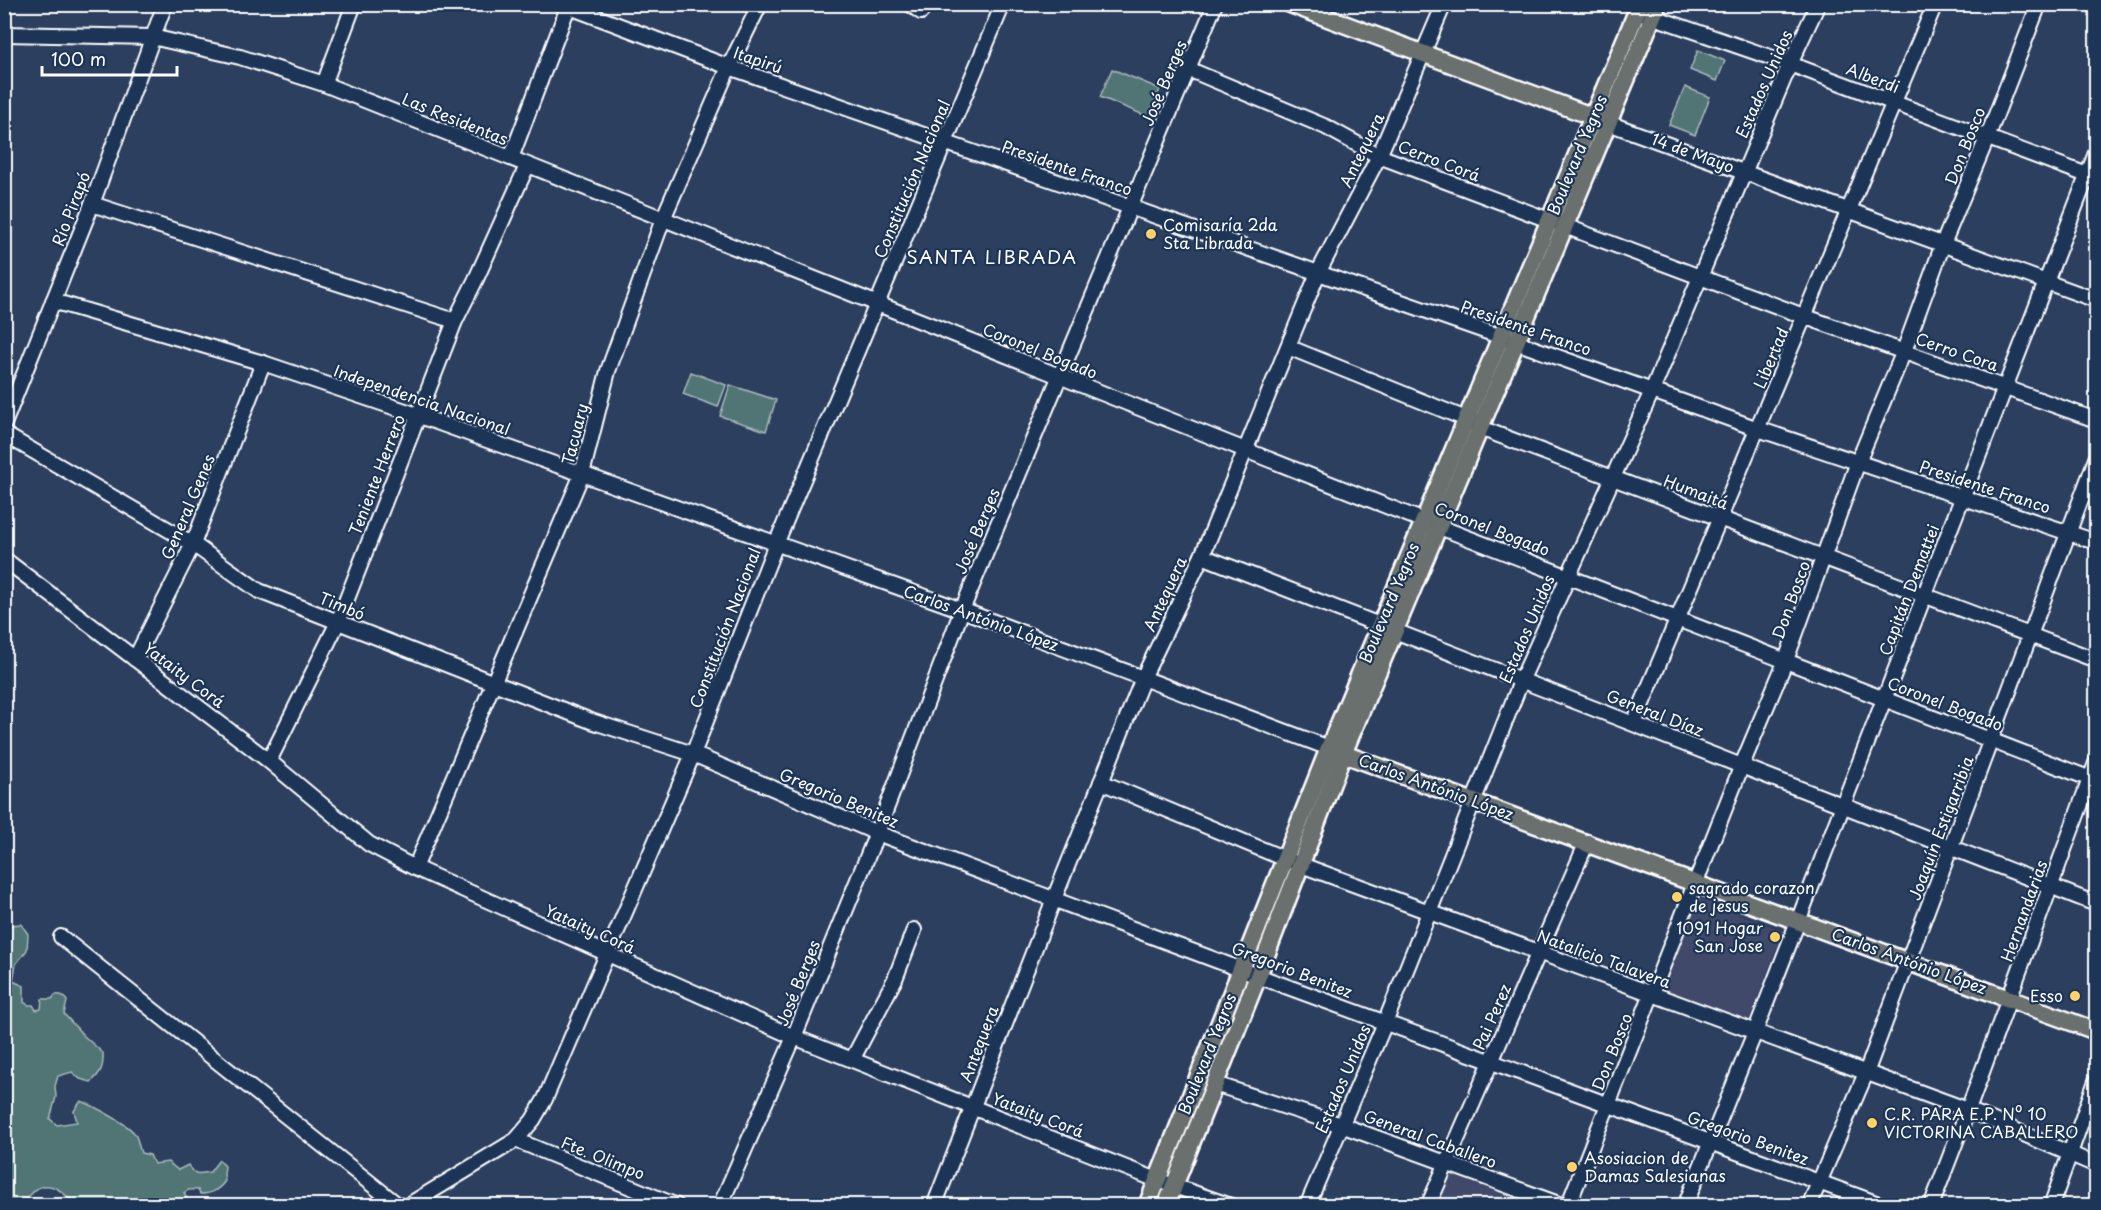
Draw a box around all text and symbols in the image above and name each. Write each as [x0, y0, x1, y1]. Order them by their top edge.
street label: Estados Unidos [1729, 26, 1798, 141]
street label: José Berges [1134, 36, 1192, 129]
scale bar [42, 39, 177, 77]
street label: Itapirú [731, 40, 786, 79]
text: 100 m [51, 45, 106, 72]
street label: Alberdi [1843, 56, 1903, 98]
street label: Las Residentas [399, 86, 512, 150]
street label: Boulevard Yegros [1540, 91, 1612, 219]
street label: Constitución Nacional [867, 96, 955, 261]
street label: Don Bosco [1938, 103, 1991, 188]
street label: Antequera [1333, 108, 1390, 191]
street label: 14 de Mayo [1649, 126, 1738, 178]
street label: Presidente Franco [999, 133, 1136, 201]
street label: Cerro Corá [1395, 133, 1484, 187]
street label: Río Pirapó [45, 168, 95, 249]
place label: Comisaría 2da Sta Librada [1163, 212, 1278, 254]
marker: Comisaría 2da Sta Librada [1144, 227, 1158, 241]
district label: SANTA LIBRADA [906, 243, 1078, 270]
street label: Presidente Franco [1458, 293, 1595, 361]
street label: Coronel Bogado [979, 316, 1101, 384]
street label: Libertad [1746, 323, 1794, 392]
street label: Cerro Cora [1913, 326, 2002, 377]
street label: Independencia Nacional [331, 358, 514, 441]
street label: Tacuary [555, 400, 593, 467]
street label: Teniente Herrero [342, 411, 410, 539]
street label: General Genes [154, 450, 220, 563]
street label: Presidente Franco [1917, 454, 2054, 519]
street label: Humaitá [1660, 468, 1732, 514]
street label: José Berges [947, 484, 1005, 577]
street label: Coronel Bogado [1431, 495, 1554, 561]
street label: Capitán Demattei [1872, 520, 1944, 659]
street label: Boulevard Yegros [1352, 539, 1424, 667]
street label: Constitución Nacional [682, 544, 766, 711]
street label: Antequera [1136, 552, 1192, 635]
street label: Don Bosco [1765, 557, 1815, 642]
street label: Estados Unidos [1492, 571, 1560, 687]
street label: Carlos António López [900, 578, 1063, 656]
street label: Timbó [316, 585, 369, 625]
street label: Yataity Corá [139, 636, 231, 713]
street label: Coronel Bogado [1884, 670, 2007, 736]
street label: General Díaz [1603, 683, 1708, 742]
street label: Carlos António López [1355, 747, 1518, 825]
street label: Joaquín Estigarribia [1901, 752, 1979, 903]
street label: Gregorio Benitez [776, 761, 903, 833]
street label: Hernandarias [1994, 857, 2053, 965]
place label: sagrado corazon de jesus [1689, 875, 1815, 917]
marker: sagrado corazon de jesus [1670, 890, 1684, 904]
street label: Yataity Corá [541, 897, 640, 959]
place label: 1091 Hogar San Jose [1676, 915, 1764, 957]
street label: Carlos António López [1828, 921, 1991, 999]
street label: Natalicio Talavera [1534, 923, 1675, 993]
marker: 1091 Hogar San Jose [1768, 930, 1782, 944]
street label: Gregorio Benitez [1229, 935, 1356, 1003]
street label: José Berges [769, 936, 825, 1029]
street label: Pai Perez [1466, 980, 1516, 1053]
place label: Esso [2030, 983, 2063, 1007]
street label: Boulevard Yegros [1171, 989, 1241, 1118]
marker: Esso [2068, 989, 2082, 1003]
street label: Antequera [952, 1002, 1004, 1085]
street label: Don Bosco [1585, 1009, 1638, 1094]
street label: Estados Unidos [1308, 1021, 1376, 1137]
street label: Yataity Corá [989, 1086, 1088, 1143]
place label: C.R. PARA E.P. Nº 10 VICTORINA CABALLERO [1884, 1101, 2079, 1143]
street label: General Caballero [1360, 1103, 1500, 1173]
street label: Gregorio Benitez [1684, 1104, 1812, 1170]
marker: C.R. PARA E.P. Nº 10 VICTORINA CABALLERO [1865, 1116, 1879, 1130]
street label: Fte. Olimpo [558, 1129, 649, 1185]
place label: Asosiacion de Damas Salesianas [1584, 1145, 1726, 1187]
marker: Asosiacion de Damas Salesianas [1565, 1160, 1579, 1174]

